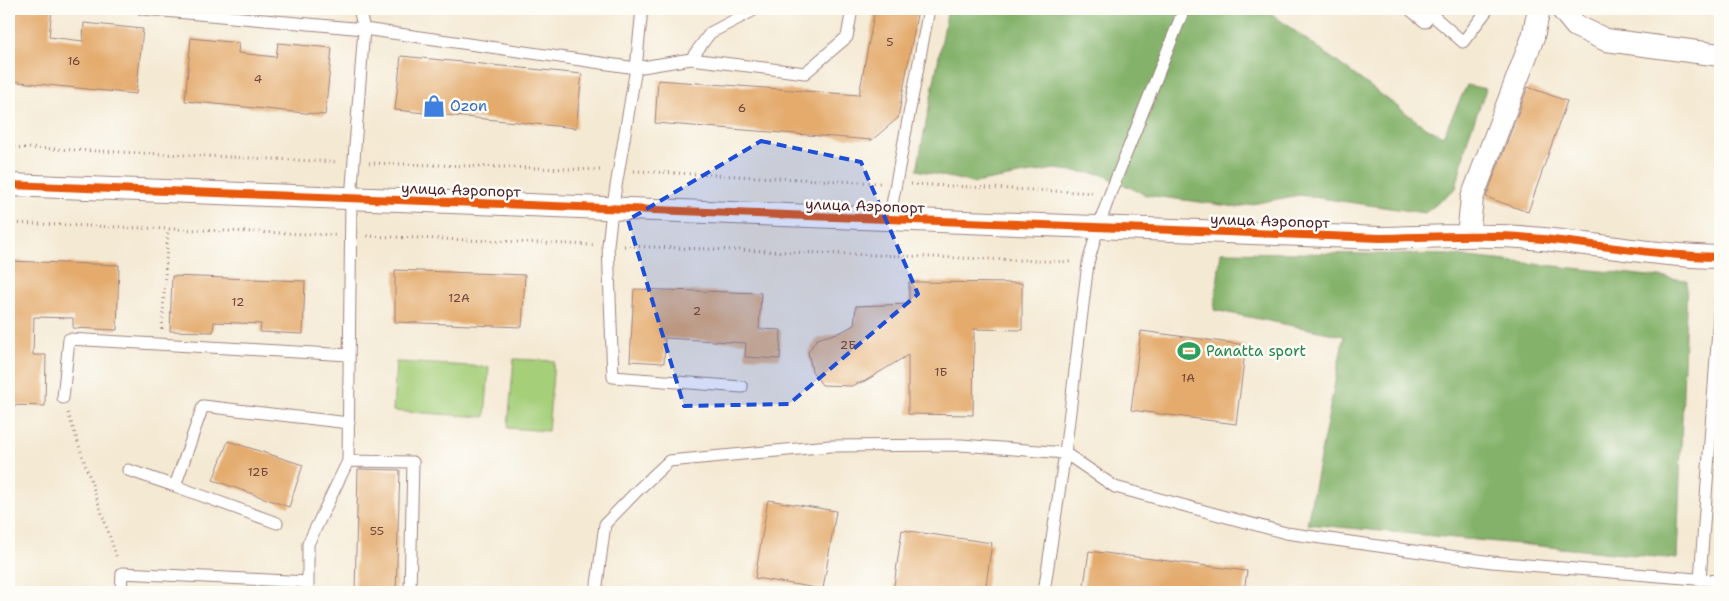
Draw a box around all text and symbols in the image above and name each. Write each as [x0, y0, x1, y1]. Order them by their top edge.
house number: 5 [886, 34, 894, 50]
house number: 16 [67, 53, 81, 69]
house number: 4 [254, 71, 262, 87]
shop icon: Ozon [421, 93, 447, 119]
place label: Ozon [450, 96, 487, 116]
house number: 6 [738, 100, 746, 116]
street label: улица Аэропорт [401, 178, 522, 202]
street label: улица Аэропорт [805, 194, 926, 218]
street label: улица Аэропорт [1210, 209, 1331, 233]
house number: 12А [448, 290, 470, 306]
house number: 12 [232, 294, 244, 310]
house number: 2 [693, 303, 701, 319]
house number: 2Б [840, 337, 856, 353]
sports icon: Panatta sport [1176, 338, 1202, 364]
place label: Panatta sport [1206, 341, 1306, 361]
house number: 1Б [935, 364, 948, 380]
house number: 1А [1181, 370, 1195, 386]
house number: 12Б [248, 464, 268, 480]
house number: 55 [370, 523, 384, 539]

